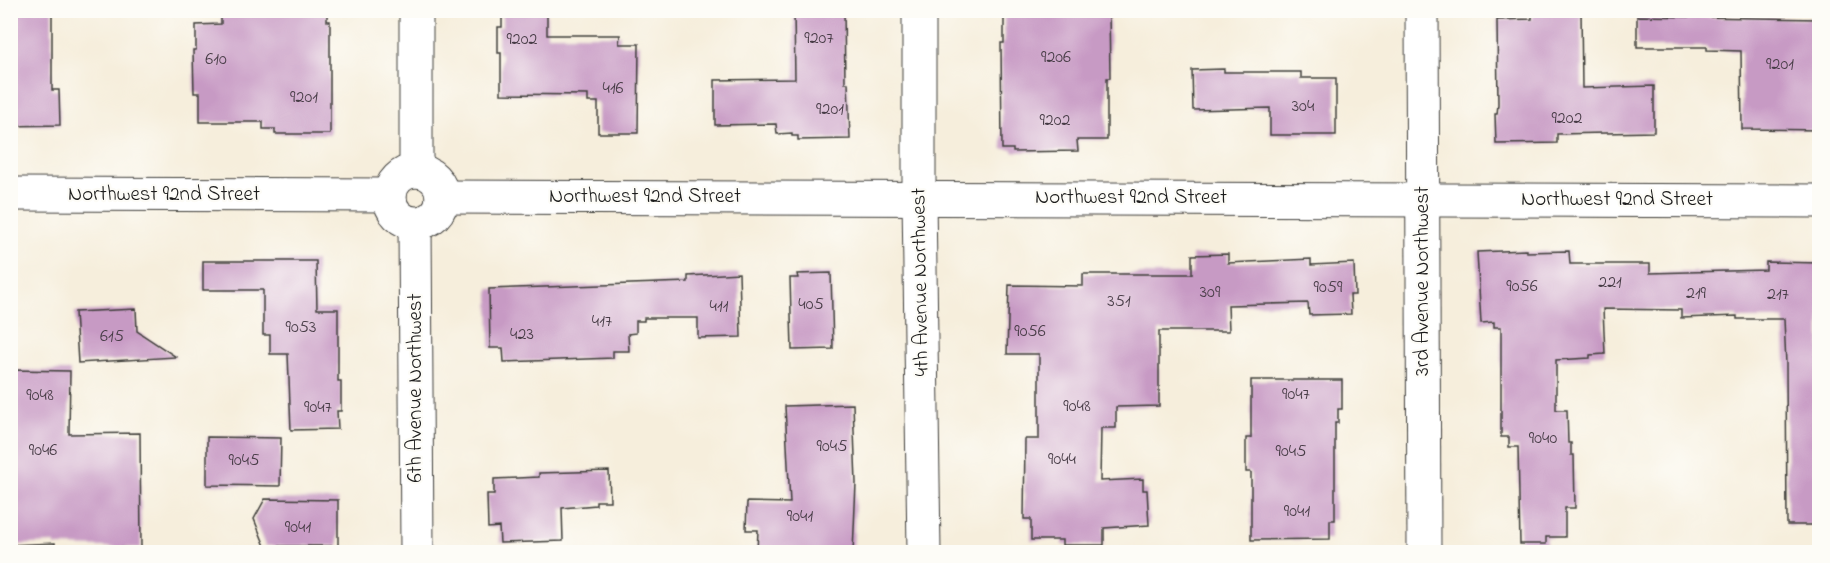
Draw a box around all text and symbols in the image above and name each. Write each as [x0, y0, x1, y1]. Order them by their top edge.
house number: 9207 [804, 26, 834, 52]
house number: 9202 [506, 27, 538, 53]
house number: 9206 [1041, 45, 1071, 71]
house number: 610 [205, 47, 227, 73]
house number: 9201 [1766, 52, 1794, 78]
house number: 416 [602, 76, 624, 102]
house number: 9201 [290, 85, 318, 111]
house number: 304 [1292, 94, 1315, 120]
house number: 9201 [816, 97, 844, 123]
house number: 9202 [1551, 106, 1583, 132]
house number: 9202 [1039, 108, 1071, 134]
street label: Northwest 92nd Street [68, 180, 260, 210]
street label: Northwest 92nd Street [549, 182, 741, 212]
street label: Northwest 92nd Street [1035, 183, 1227, 213]
street label: Northwest 92nd Street [1521, 185, 1713, 215]
street label: 3rd Avenue Northwest [1408, 186, 1438, 376]
street label: 4th Avenue Northwest [904, 187, 938, 377]
house number: 221 [1598, 270, 1622, 296]
house number: 9056 [1506, 274, 1538, 300]
house number: 9059 [1314, 275, 1343, 301]
house number: 309 [1200, 280, 1221, 306]
house number: 219 [1686, 281, 1707, 307]
house number: 217 [1767, 282, 1790, 308]
house number: 351 [1107, 289, 1131, 315]
house number: 405 [798, 292, 824, 318]
street label: 6th Avenue Northwest [401, 293, 431, 483]
house number: 411 [710, 294, 729, 320]
house number: 417 [592, 309, 613, 335]
house number: 9053 [286, 315, 316, 341]
house number: 9056 [1014, 319, 1046, 345]
house number: 423 [510, 322, 534, 348]
house number: 615 [100, 324, 124, 350]
house number: 9047 [1282, 382, 1311, 408]
house number: 9048 [26, 383, 54, 409]
house number: 9048 [1063, 394, 1091, 420]
house number: 9047 [304, 395, 333, 421]
house number: 9040 [1529, 426, 1557, 452]
house number: 9045 [817, 434, 847, 460]
house number: 9046 [29, 438, 57, 464]
house number: 9045 [1276, 439, 1306, 465]
house number: 9044 [1048, 447, 1077, 473]
house number: 9045 [229, 448, 259, 474]
house number: 9041 [1284, 499, 1310, 525]
house number: 9041 [787, 504, 813, 530]
house number: 9041 [285, 515, 311, 541]

